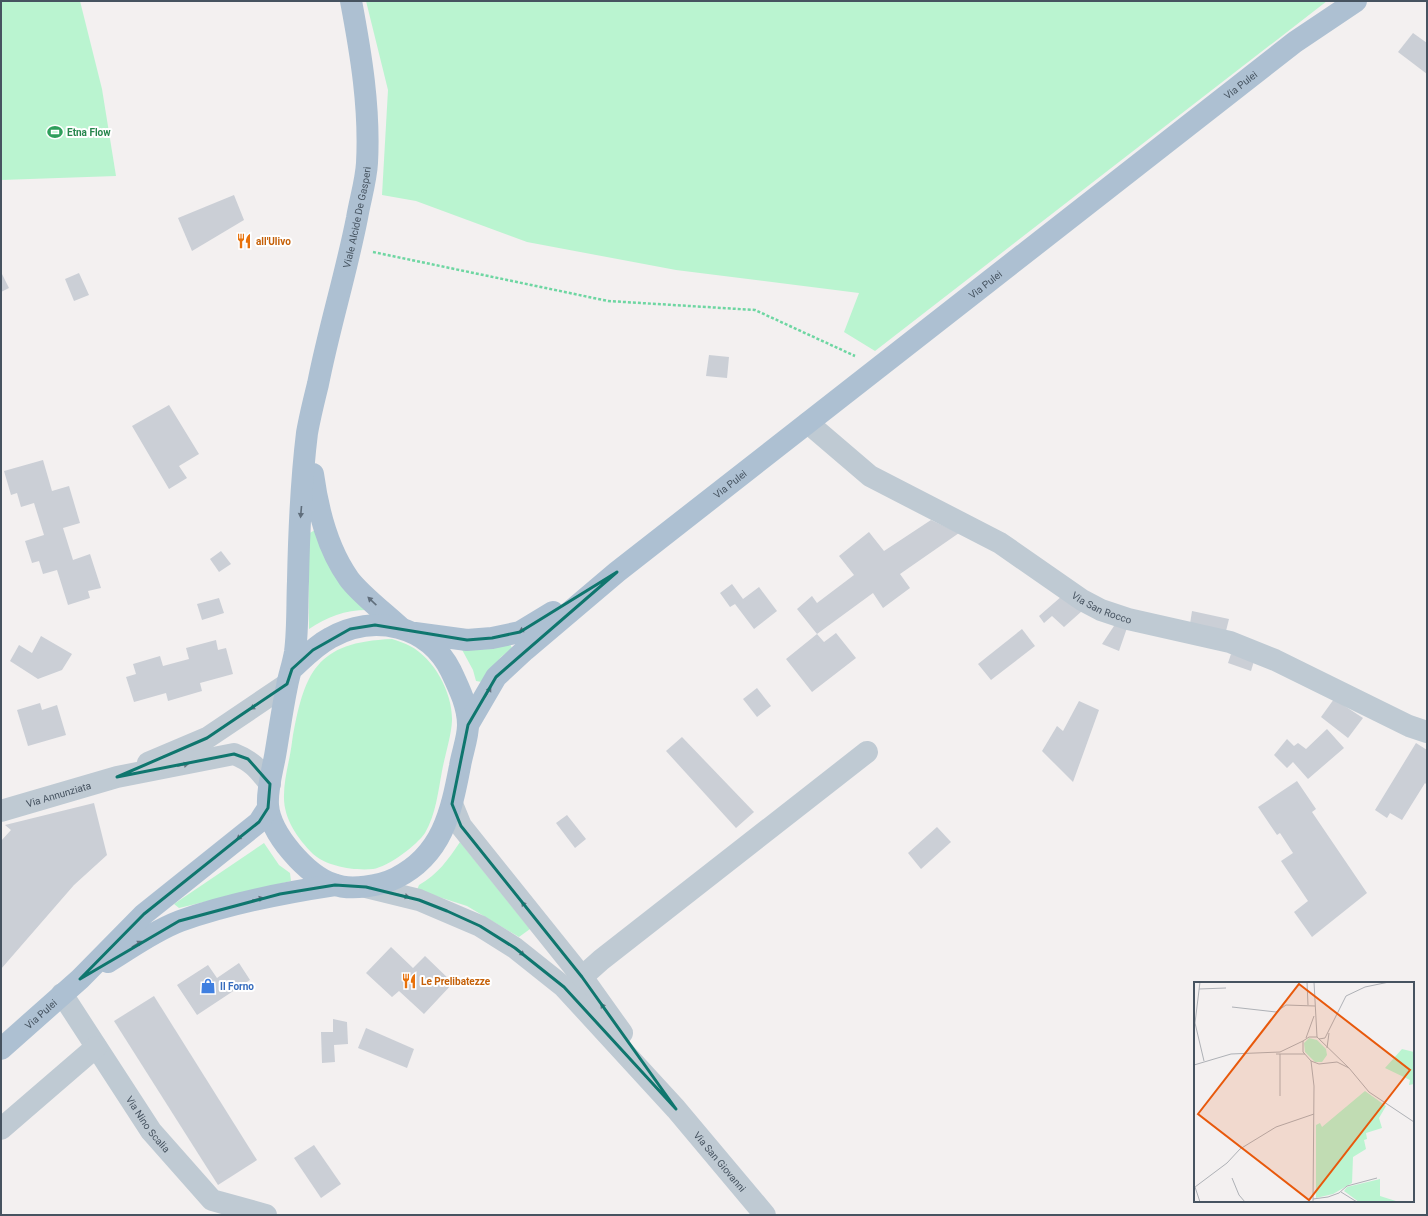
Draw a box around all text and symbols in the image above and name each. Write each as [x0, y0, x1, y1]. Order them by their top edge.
street label: Via Pulei [1222, 68, 1259, 101]
sports icon: Etna Flow [46, 123, 64, 141]
place label: Etna Flow [67, 127, 111, 138]
street label: Viale Alcide De Gasperi [341, 166, 372, 269]
restaurant icon: all'Ulivo [235, 232, 253, 250]
place label: all'Ulivo [256, 236, 291, 247]
street label: Via Pulei [966, 268, 1004, 301]
street label: Via Pulei [711, 468, 748, 500]
one-way arrow [298, 506, 304, 518]
street label: Via San Rocco [1070, 589, 1133, 625]
one-way arrow [368, 597, 377, 606]
one-way arrow [518, 626, 530, 633]
one-way arrow [484, 686, 491, 698]
one-way arrow [250, 702, 260, 710]
one-way arrow [177, 762, 189, 768]
street label: Via Annunziata [25, 779, 92, 809]
one-way arrow [236, 832, 247, 840]
one-way arrow [398, 894, 410, 900]
one-way arrow [252, 895, 264, 901]
one-way arrow [521, 900, 529, 911]
one-way arrow [132, 940, 142, 948]
one-way arrow [515, 948, 526, 956]
restaurant icon: Le Prelibatezze [400, 972, 418, 990]
place label: Le Prelibatezze [421, 976, 491, 987]
shop icon: Il Forno [199, 977, 217, 995]
place label: Il Forno [220, 981, 254, 992]
inset map [1194, 982, 1414, 1202]
street label: Via Pulei [23, 997, 59, 1031]
one-way arrow [600, 1003, 609, 1014]
street label: Via Nino Scalia [124, 1094, 172, 1154]
street label: Via San Giovanni [692, 1129, 748, 1194]

